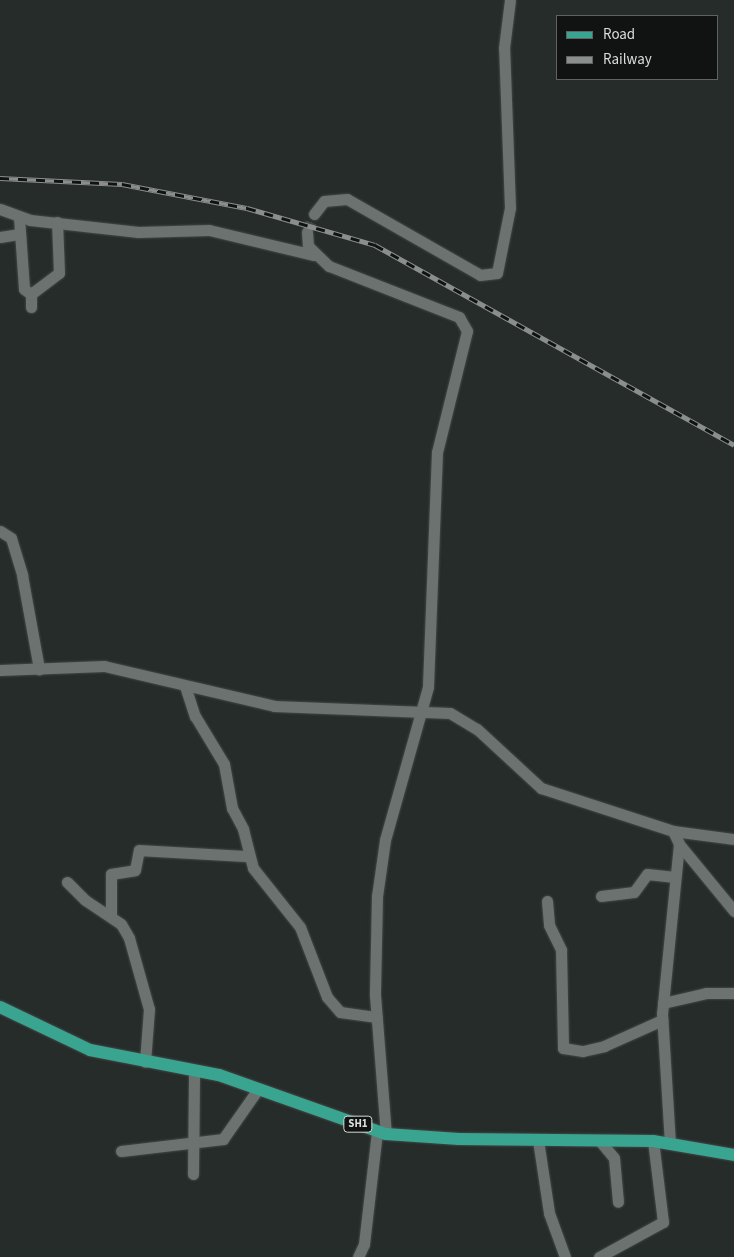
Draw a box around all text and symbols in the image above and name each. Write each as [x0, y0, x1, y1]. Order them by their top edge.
legend [556, 15, 719, 80]
text: Road [603, 24, 635, 45]
text: Railway [603, 49, 652, 70]
road number: SH1 [343, 1116, 373, 1132]

